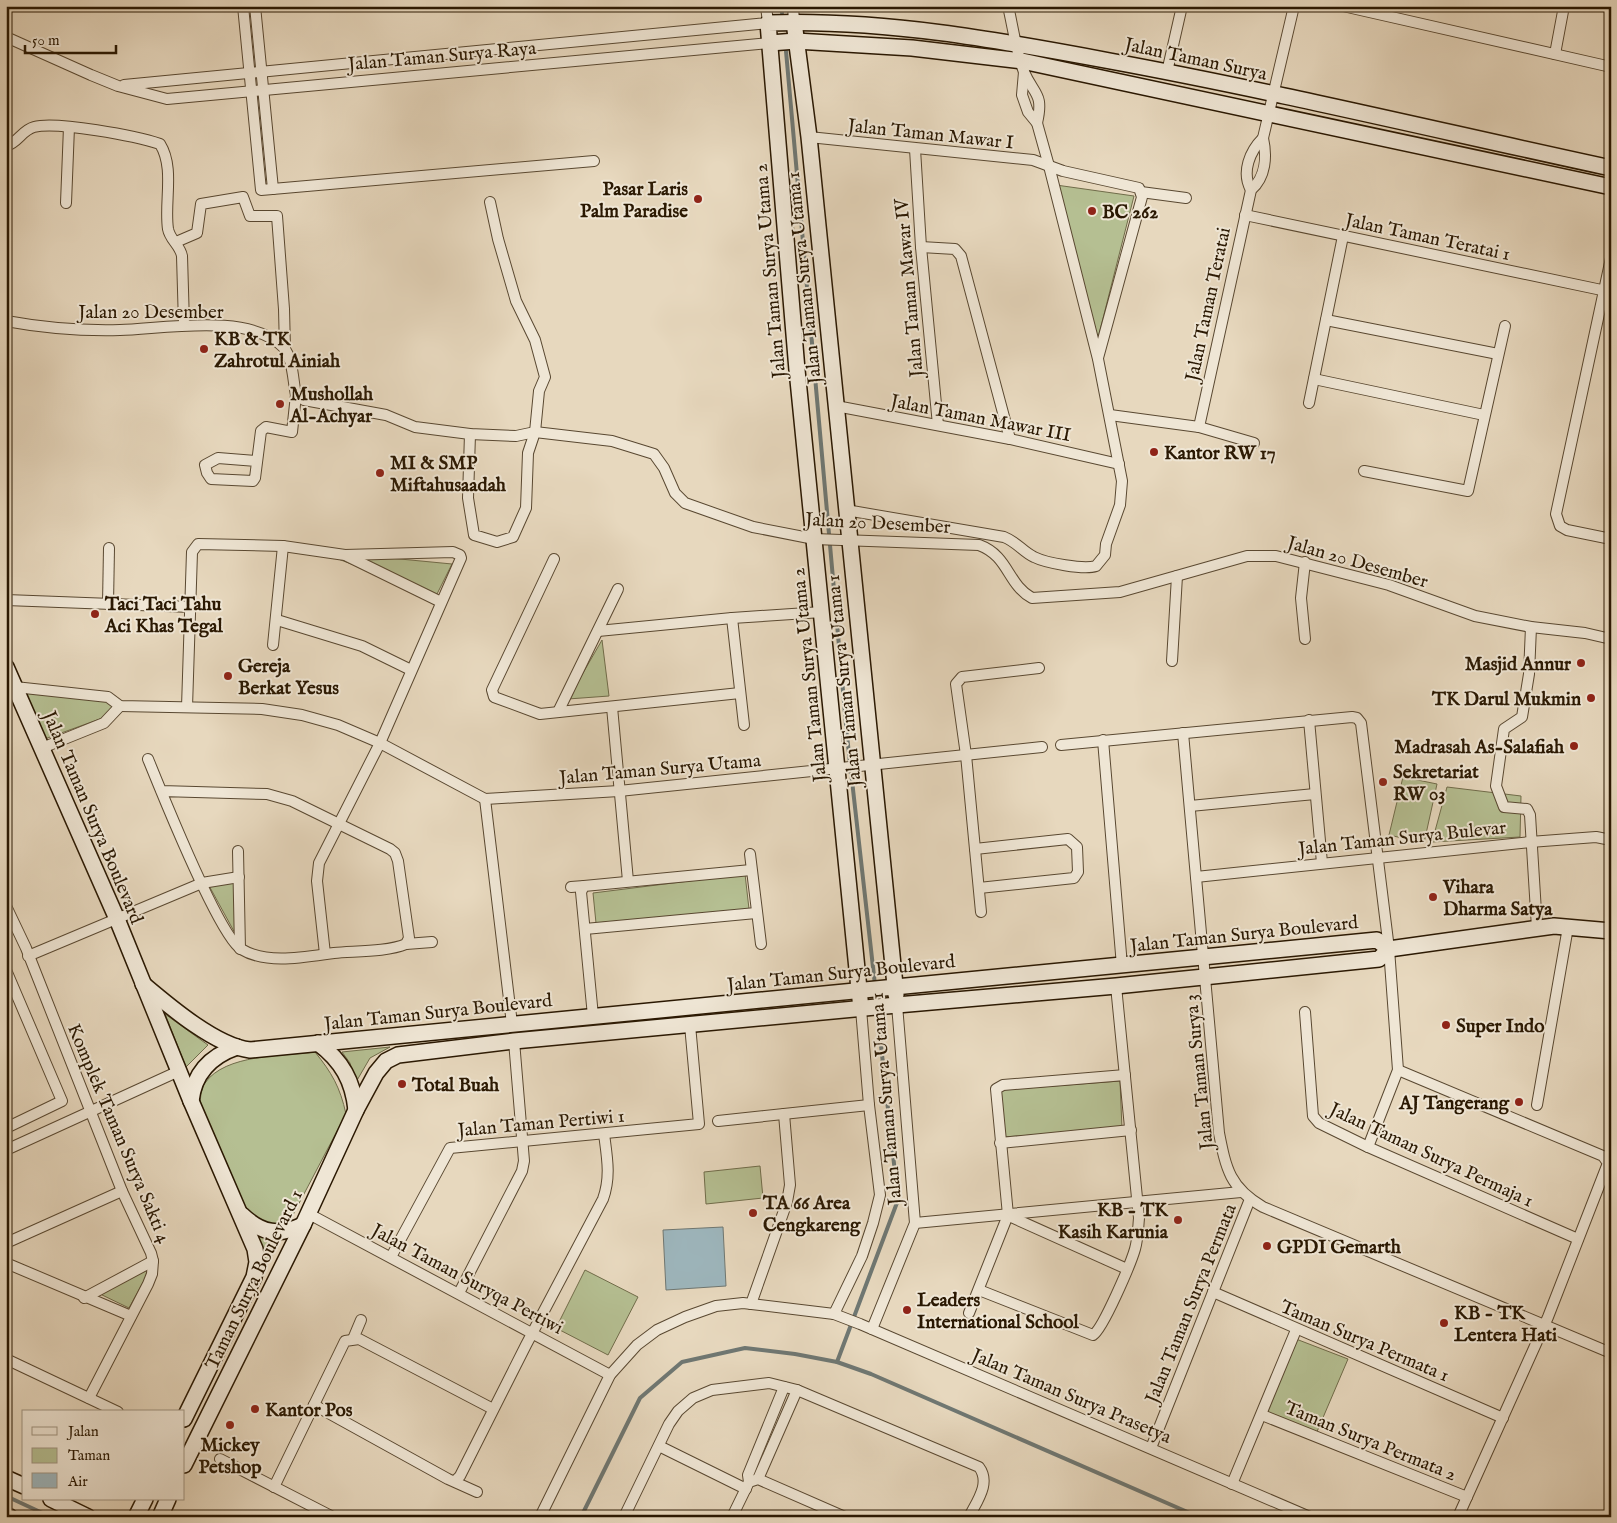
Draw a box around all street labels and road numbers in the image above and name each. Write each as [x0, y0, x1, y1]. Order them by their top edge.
street label: Jalan Taman Surya [1120, 33, 1270, 87]
street label: Jalan Taman Surya Raya [345, 37, 538, 77]
street label: Jalan Taman Mawar I [845, 114, 1015, 156]
street label: Jalan Taman Surya Utama 2 [750, 162, 793, 381]
street label: Jalan Taman Surya Utama 1 [782, 170, 828, 387]
street label: Jalan Taman Mawar IV [890, 197, 930, 380]
street label: Jalan Taman Teratai 1 [1341, 208, 1512, 267]
street label: Jalan Taman Teratai [1180, 225, 1237, 386]
street label: Jalan 20 Desember [76, 301, 224, 325]
street label: Jalan Taman Mawar III [887, 389, 1073, 448]
street label: Jalan 20 Desember [803, 508, 951, 540]
street label: Jalan 20 Desember [1282, 531, 1431, 595]
street label: Jalan Taman Surya Utama 2 [787, 566, 833, 785]
street label: Jalan Taman Surya Utama 1 [822, 573, 868, 790]
street label: Jalan Taman Surya Boulevard [36, 706, 148, 929]
street label: Jalan Taman Surya Utama [556, 749, 763, 791]
street label: Jalan Taman Surya Bulevar [1295, 816, 1507, 862]
street label: Jalan Taman Surya Boulevard [1127, 911, 1360, 959]
street label: Jalan Taman Surya Boulevard [724, 950, 957, 998]
street label: Jalan Taman Surya Boulevard [321, 989, 554, 1037]
street label: Jalan Taman Surya Utama 1 [866, 991, 908, 1208]
street label: Jalan Taman Surya 3 [1180, 993, 1220, 1153]
street label: Komplek Taman Surya Sakti 4 [61, 1020, 176, 1248]
street label: Jalan Taman Surya Permaja 1 [1324, 1097, 1537, 1214]
street label: Jalan Taman Pertiwi 1 [455, 1105, 626, 1143]
street label: Taman Surya Boulevard 1 [201, 1186, 309, 1374]
street label: Jalan Taman Surya Permata [1140, 1200, 1243, 1409]
street label: Jalan Taman Suryqa Pertiwi [365, 1218, 567, 1341]
street label: Taman Surya Permata 1 [1276, 1295, 1452, 1388]
street label: Jalan Taman Surya Prasetya [966, 1343, 1175, 1450]
street label: Taman Surya Permata 2 [1281, 1396, 1460, 1487]

